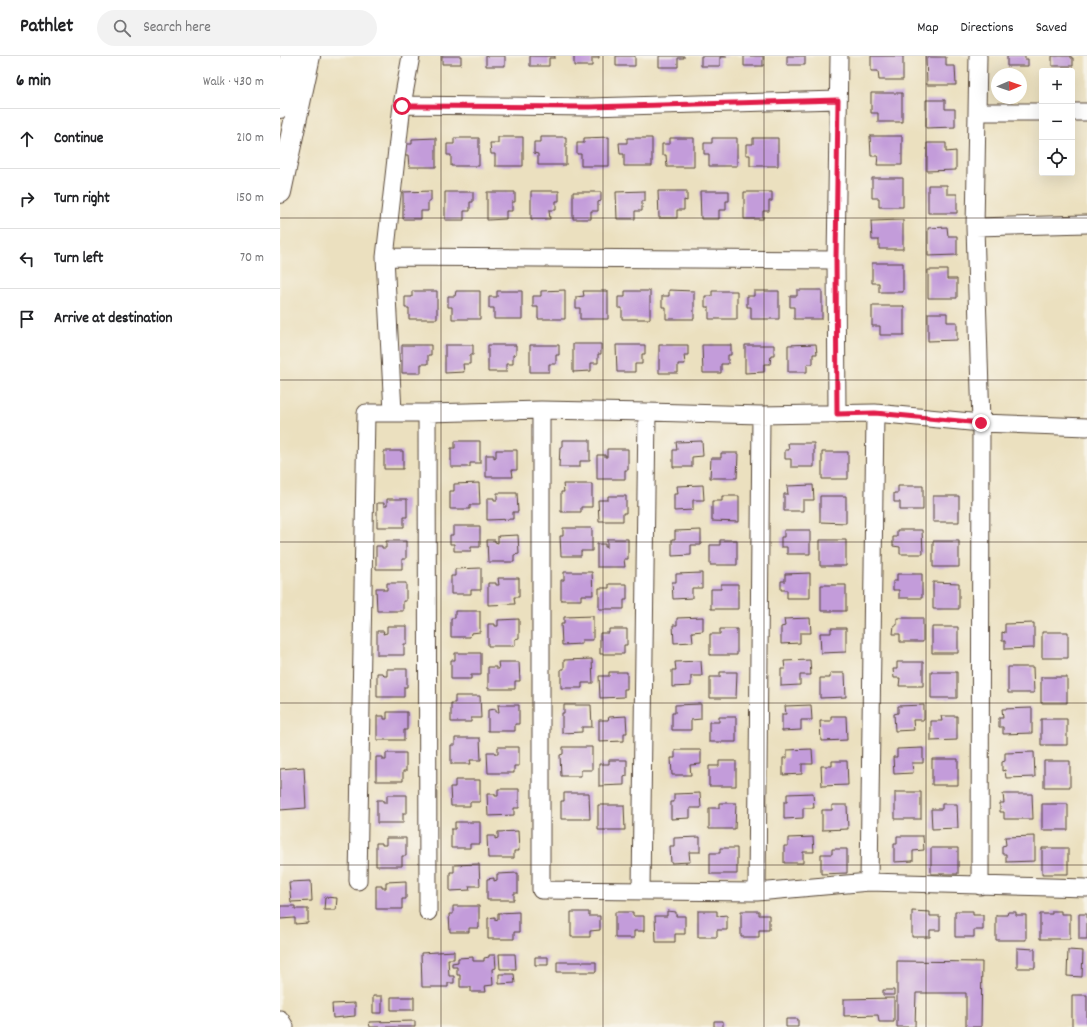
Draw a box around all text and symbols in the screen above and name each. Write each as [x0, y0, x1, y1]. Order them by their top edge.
search box [97, 10, 377, 46]
text: Pathlet [20, 14, 73, 41]
icon: search [111, 17, 133, 39]
text: Search here [143, 17, 211, 39]
text: Map [917, 18, 939, 38]
text: Directions [961, 18, 1014, 38]
text: Saved [1036, 18, 1067, 38]
north arrow [991, 68, 1027, 104]
map controls [1039, 68, 1075, 176]
button: + [1039, 68, 1075, 104]
text: 6 min [16, 70, 51, 94]
text: Walk · 430 m [203, 73, 264, 92]
route start [393, 97, 411, 115]
button: − [1039, 104, 1075, 140]
icon: ahead [16, 128, 38, 150]
text: Continue [54, 128, 103, 150]
text: 210 m [236, 129, 264, 148]
button: locate [1039, 140, 1075, 176]
icon: right [16, 188, 38, 210]
text: Turn right [54, 188, 110, 210]
text: 150 m [236, 189, 264, 208]
icon: left [16, 248, 38, 270]
text: Turn left [54, 248, 103, 270]
text: 70 m [240, 249, 264, 268]
icon: arrive [16, 308, 38, 330]
text: Arrive at destination [54, 308, 172, 330]
route end [972, 414, 990, 432]

